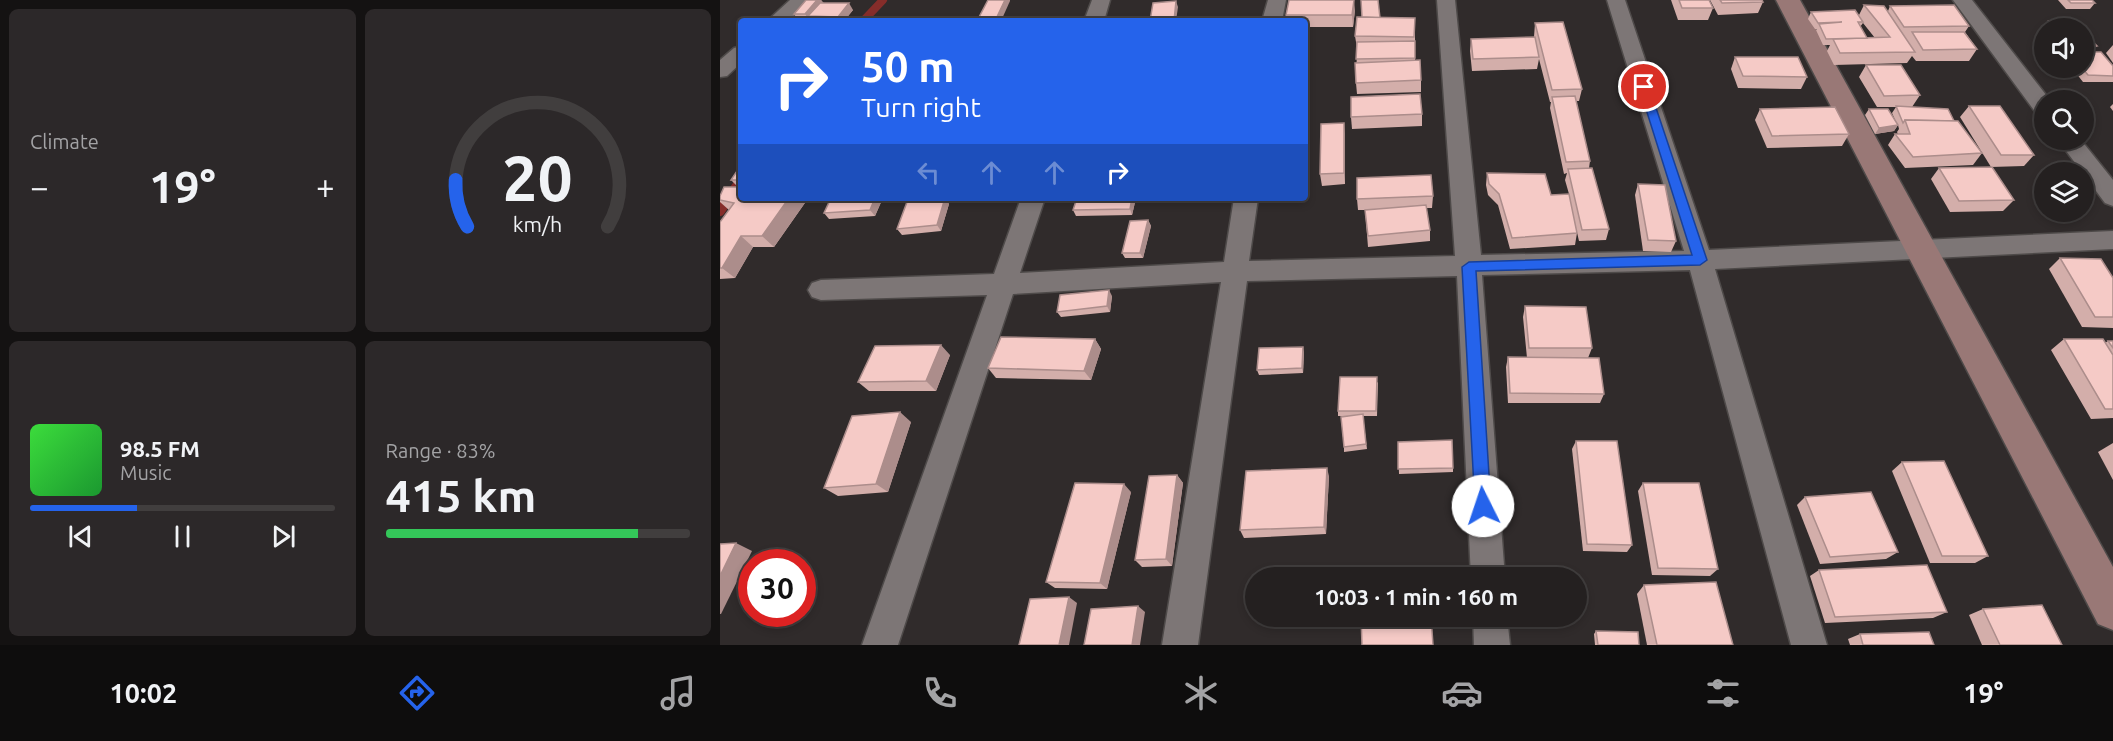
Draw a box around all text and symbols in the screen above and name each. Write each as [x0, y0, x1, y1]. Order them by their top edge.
map controls [2034, 18, 2094, 222]
button: sound [2034, 18, 2094, 78]
icon: right [762, 42, 840, 120]
text: 50 m [861, 43, 955, 90]
pin [1618, 61, 1669, 112]
icon: arrive [1627, 70, 1660, 103]
button: search [2034, 90, 2094, 150]
text: Turn right [861, 92, 981, 122]
text: Climate [30, 130, 99, 153]
text: 20 [503, 143, 573, 213]
icon: left [912, 156, 945, 189]
icon: ahead [975, 156, 1008, 189]
icon: ahead [1038, 156, 1071, 189]
icon: right [1101, 156, 1134, 189]
text: 19° [149, 161, 216, 212]
button: layers [2034, 162, 2094, 222]
text: − [30, 168, 49, 205]
text: + [316, 168, 335, 205]
text: km/h [513, 213, 562, 237]
text: 98.5 FM [120, 436, 200, 461]
text: Range · 83% [386, 439, 496, 462]
text: Music [120, 461, 172, 484]
text: 415 km [386, 470, 536, 521]
position arrow [1451, 474, 1515, 538]
icon: previous [64, 520, 97, 553]
icon: pause [166, 520, 199, 553]
icon: next [267, 520, 300, 553]
speed limit sign: 30 [738, 549, 816, 627]
text: 10:03 · 1 min · 160 m [1314, 584, 1518, 609]
icon: directions [396, 672, 438, 714]
icon: music [657, 672, 699, 714]
icon: phone [919, 672, 961, 714]
icon: climate [1180, 672, 1222, 714]
icon: car [1441, 672, 1483, 714]
icon: filters [1702, 672, 1744, 714]
text: 10:02 [110, 678, 177, 708]
text: 19° [1963, 678, 2003, 708]

